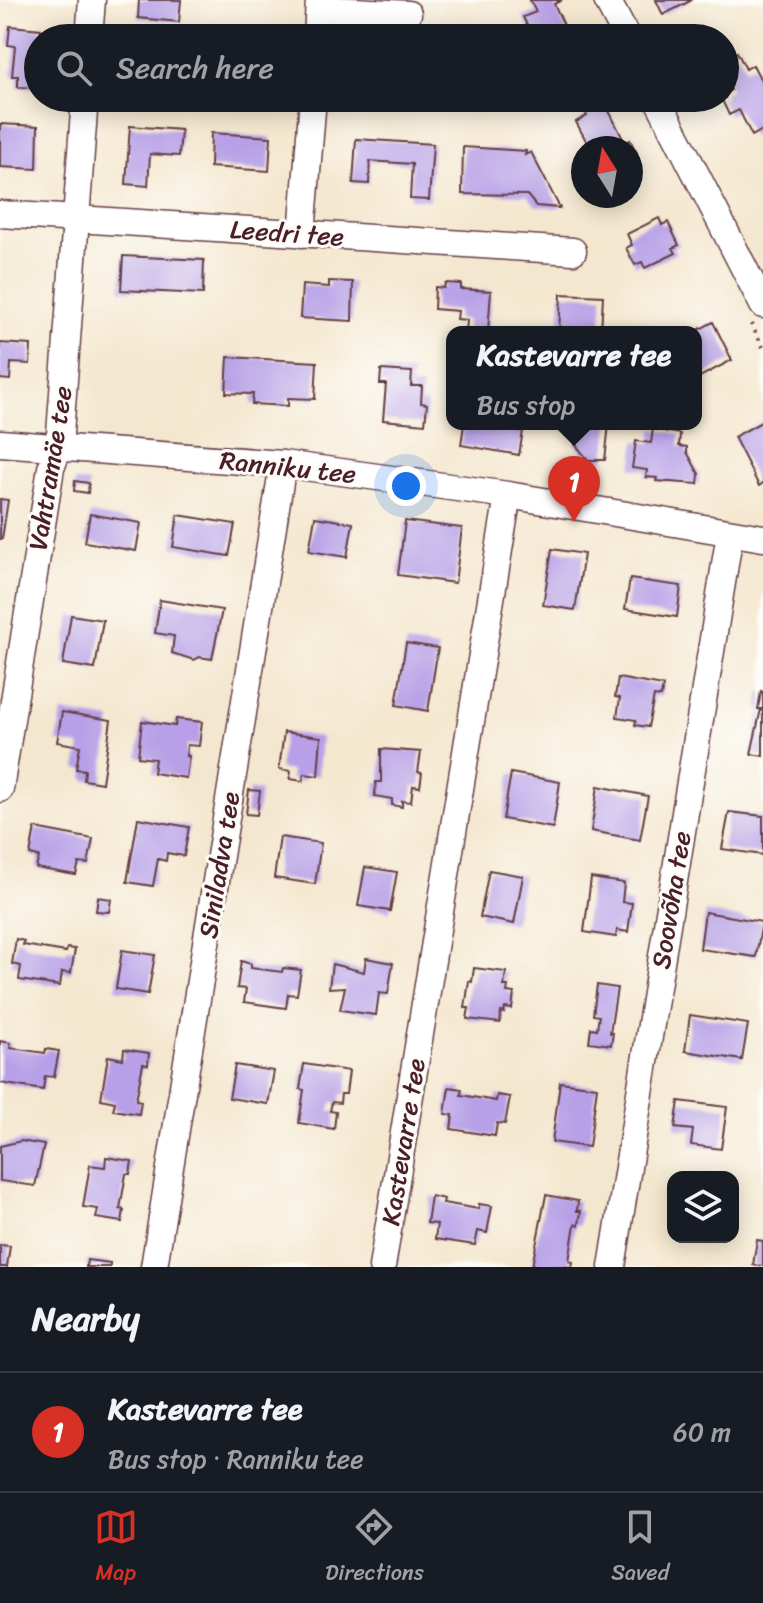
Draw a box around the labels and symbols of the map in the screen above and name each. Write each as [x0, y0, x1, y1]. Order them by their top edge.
north arrow [571, 136, 643, 208]
street label: Leedri tee [228, 206, 346, 260]
street label: Vahtramäe tee [14, 383, 86, 553]
street label: Ranniku tee [218, 437, 358, 497]
pin: 1 [548, 456, 600, 522]
your location [386, 466, 426, 506]
street label: Siniladva tee [185, 788, 253, 942]
street label: Soovõha tee [637, 828, 705, 972]
street label: Kastevarre tee [367, 1055, 439, 1229]

